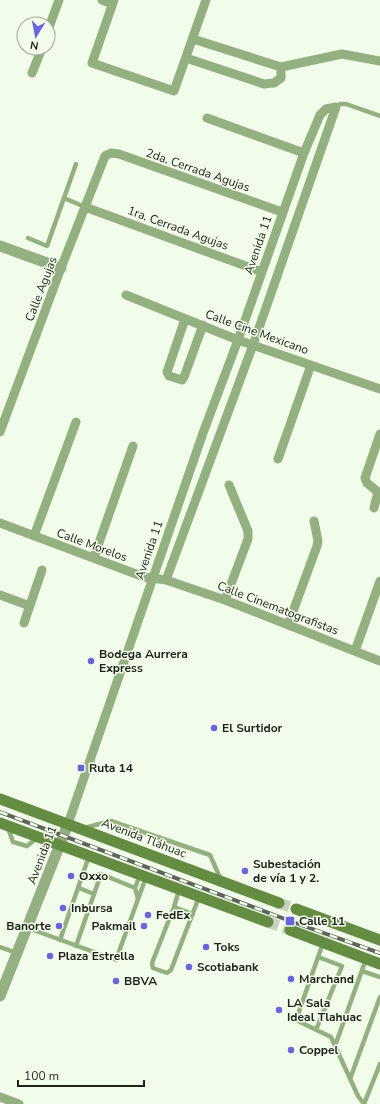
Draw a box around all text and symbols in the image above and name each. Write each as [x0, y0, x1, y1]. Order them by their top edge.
north arrow [16, 16, 56, 56]
text: N [29, 37, 40, 53]
street label: 2da. Cerrada Agujas [144, 145, 252, 195]
street label: 1ra. Cerrada Agujas [125, 202, 231, 254]
street label: Avenida 11 [240, 213, 276, 277]
street label: Calle Agujas [21, 254, 61, 324]
street label: Calle Cine Mexicano [203, 306, 311, 358]
street label: Avenida 11 [131, 518, 167, 582]
street label: Calle Morelos [54, 525, 130, 565]
street label: Calle Cinematografistas [215, 577, 341, 639]
place label: Bodega Aurrera Express [99, 646, 188, 676]
marker: Bodega Aurrera Express [86, 656, 96, 666]
place label: El Surtidor [222, 720, 283, 736]
marker: El Surtidor [209, 723, 219, 733]
place label: Ruta 14 [89, 760, 133, 776]
marker: Ruta 14 [76, 763, 86, 773]
street label: Avenida Tláhuac [99, 814, 189, 862]
street label: Avenida 11 [24, 823, 60, 887]
place label: Subestación de vía 1 y 2. [253, 856, 321, 886]
marker: Subestación de vía 1 y 2. [240, 866, 250, 876]
place label: Oxxo [79, 868, 108, 884]
marker: Oxxo [66, 871, 76, 881]
place label: Inbursa [71, 900, 113, 916]
marker: Inbursa [58, 903, 68, 913]
place label: FedEx [156, 907, 190, 923]
marker: FedEx [143, 910, 153, 920]
place label: Calle 11 [299, 913, 345, 929]
marker: Calle 11 [284, 915, 296, 927]
place label: Banorte [6, 918, 51, 934]
place label: Pakmail [91, 918, 136, 934]
marker: Banorte [54, 921, 64, 931]
marker: Pakmail [139, 921, 149, 931]
place label: Toks [214, 939, 240, 955]
marker: Toks [201, 942, 211, 952]
place label: Plaza Estrella [58, 948, 135, 964]
marker: Plaza Estrella [45, 951, 55, 961]
place label: Scotiabank [197, 959, 259, 975]
marker: Scotiabank [184, 962, 194, 972]
place label: Marchand [299, 971, 354, 987]
place label: BBVA [124, 973, 157, 989]
marker: Marchand [286, 974, 296, 984]
marker: BBVA [111, 976, 121, 986]
place label: LA Sala Ideal Tlahuac [287, 995, 362, 1025]
marker: LA Sala Ideal Tlahuac [274, 1005, 284, 1015]
place label: Coppel [299, 1042, 339, 1058]
marker: Coppel [286, 1045, 296, 1055]
scale bar [18, 1062, 144, 1088]
text: 100 m [24, 1068, 59, 1084]

